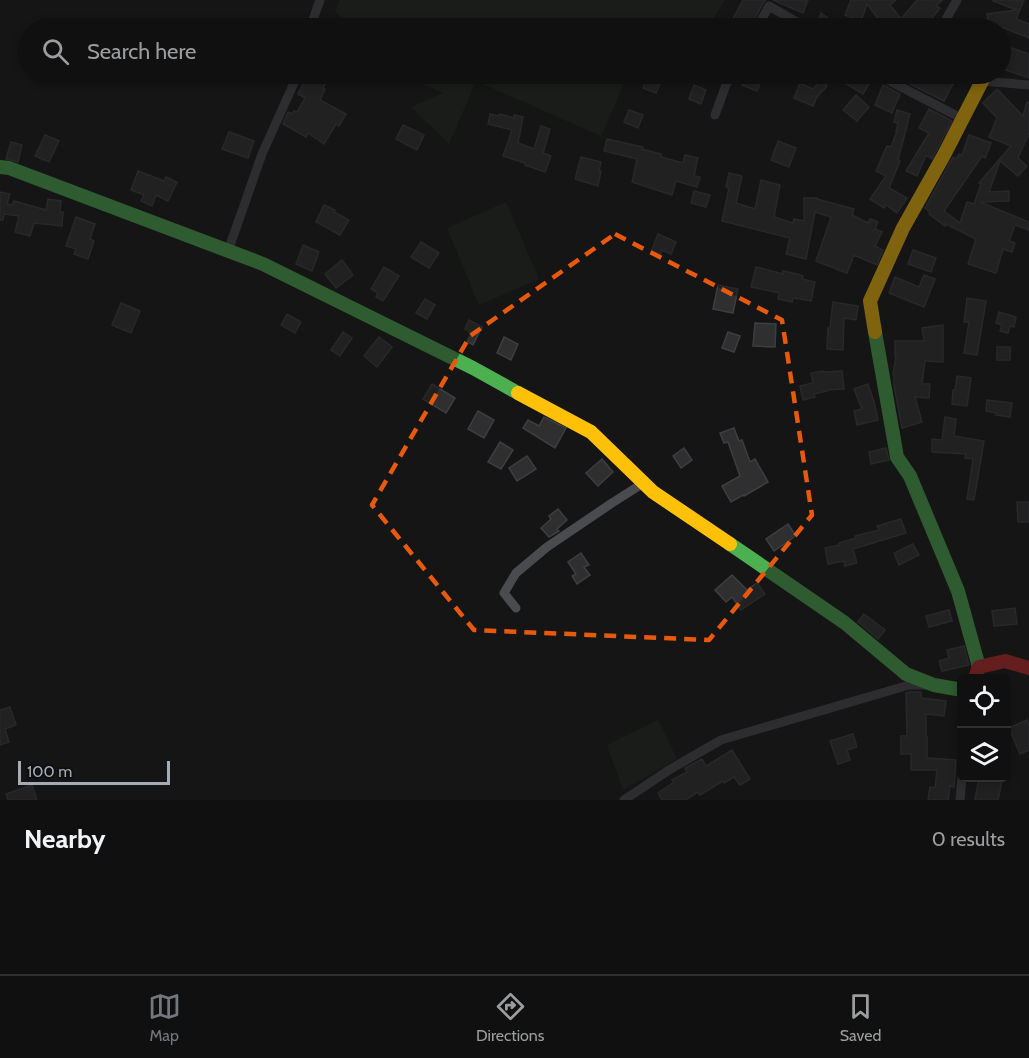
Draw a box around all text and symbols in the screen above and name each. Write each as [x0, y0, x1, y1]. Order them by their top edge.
search box [18, 18, 1011, 84]
icon: search [39, 35, 72, 68]
text: Search here [87, 38, 196, 65]
map controls [957, 674, 1011, 782]
button: locate [957, 674, 1011, 728]
button: layers [957, 728, 1011, 782]
scale bar [18, 758, 170, 786]
text: 100 m [27, 762, 72, 781]
text: Nearby [24, 823, 105, 855]
text: 0 results [932, 827, 1005, 851]
tab: Map [148, 990, 181, 1045]
tab: Directions [476, 990, 544, 1045]
tab: Saved [840, 990, 881, 1045]

